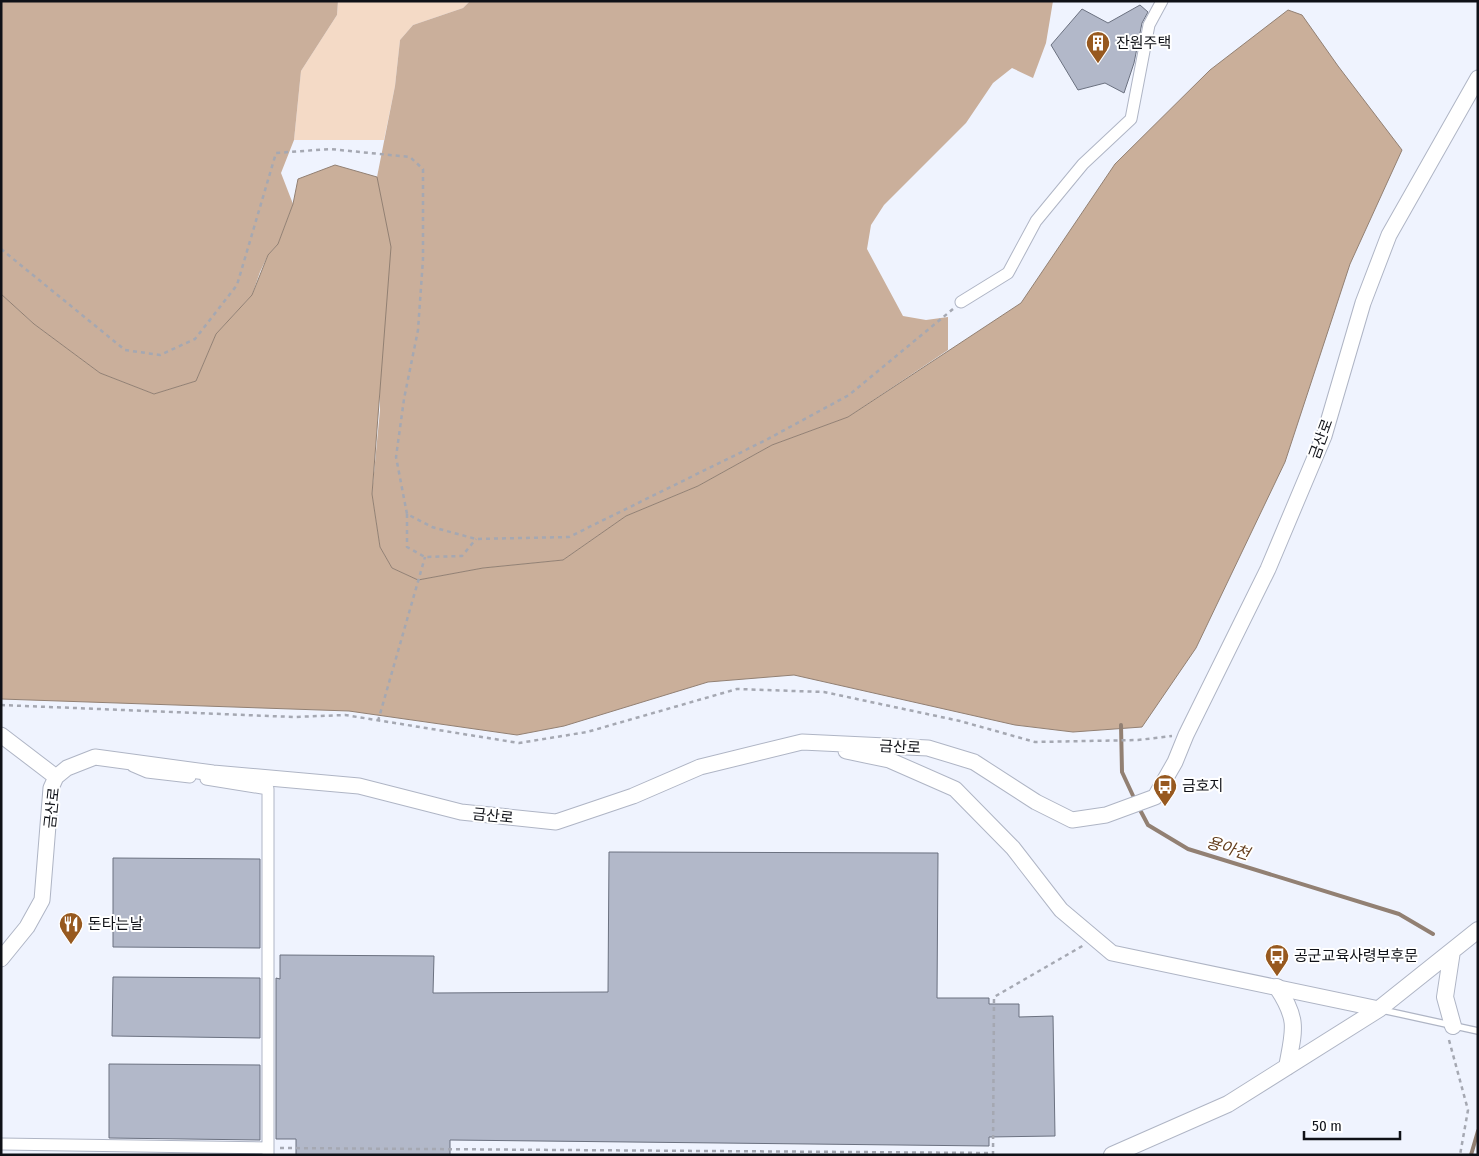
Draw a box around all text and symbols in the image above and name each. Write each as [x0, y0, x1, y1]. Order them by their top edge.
building icon: 잔원주택 [1085, 30, 1111, 64]
place label: 잔원주택 [1116, 34, 1171, 52]
street label: 금산로 [1305, 416, 1337, 462]
street label: 금산로 [879, 737, 921, 757]
bus stop icon: 금호지 [1152, 773, 1178, 807]
place label: 금호지 [1182, 777, 1223, 795]
street label: 금산로 [41, 786, 63, 830]
street label: 금산로 [471, 805, 515, 827]
water label: 용아천 [1204, 832, 1254, 864]
restaurant icon: 돈타는날 [58, 911, 84, 945]
place label: 돈타는날 [88, 915, 143, 933]
bus stop icon: 공군교육사령부후문 [1264, 943, 1290, 977]
place label: 공군교육사령부후문 [1294, 947, 1418, 965]
scale bar [1304, 1108, 1400, 1140]
text: 50 m [1312, 1117, 1342, 1135]

